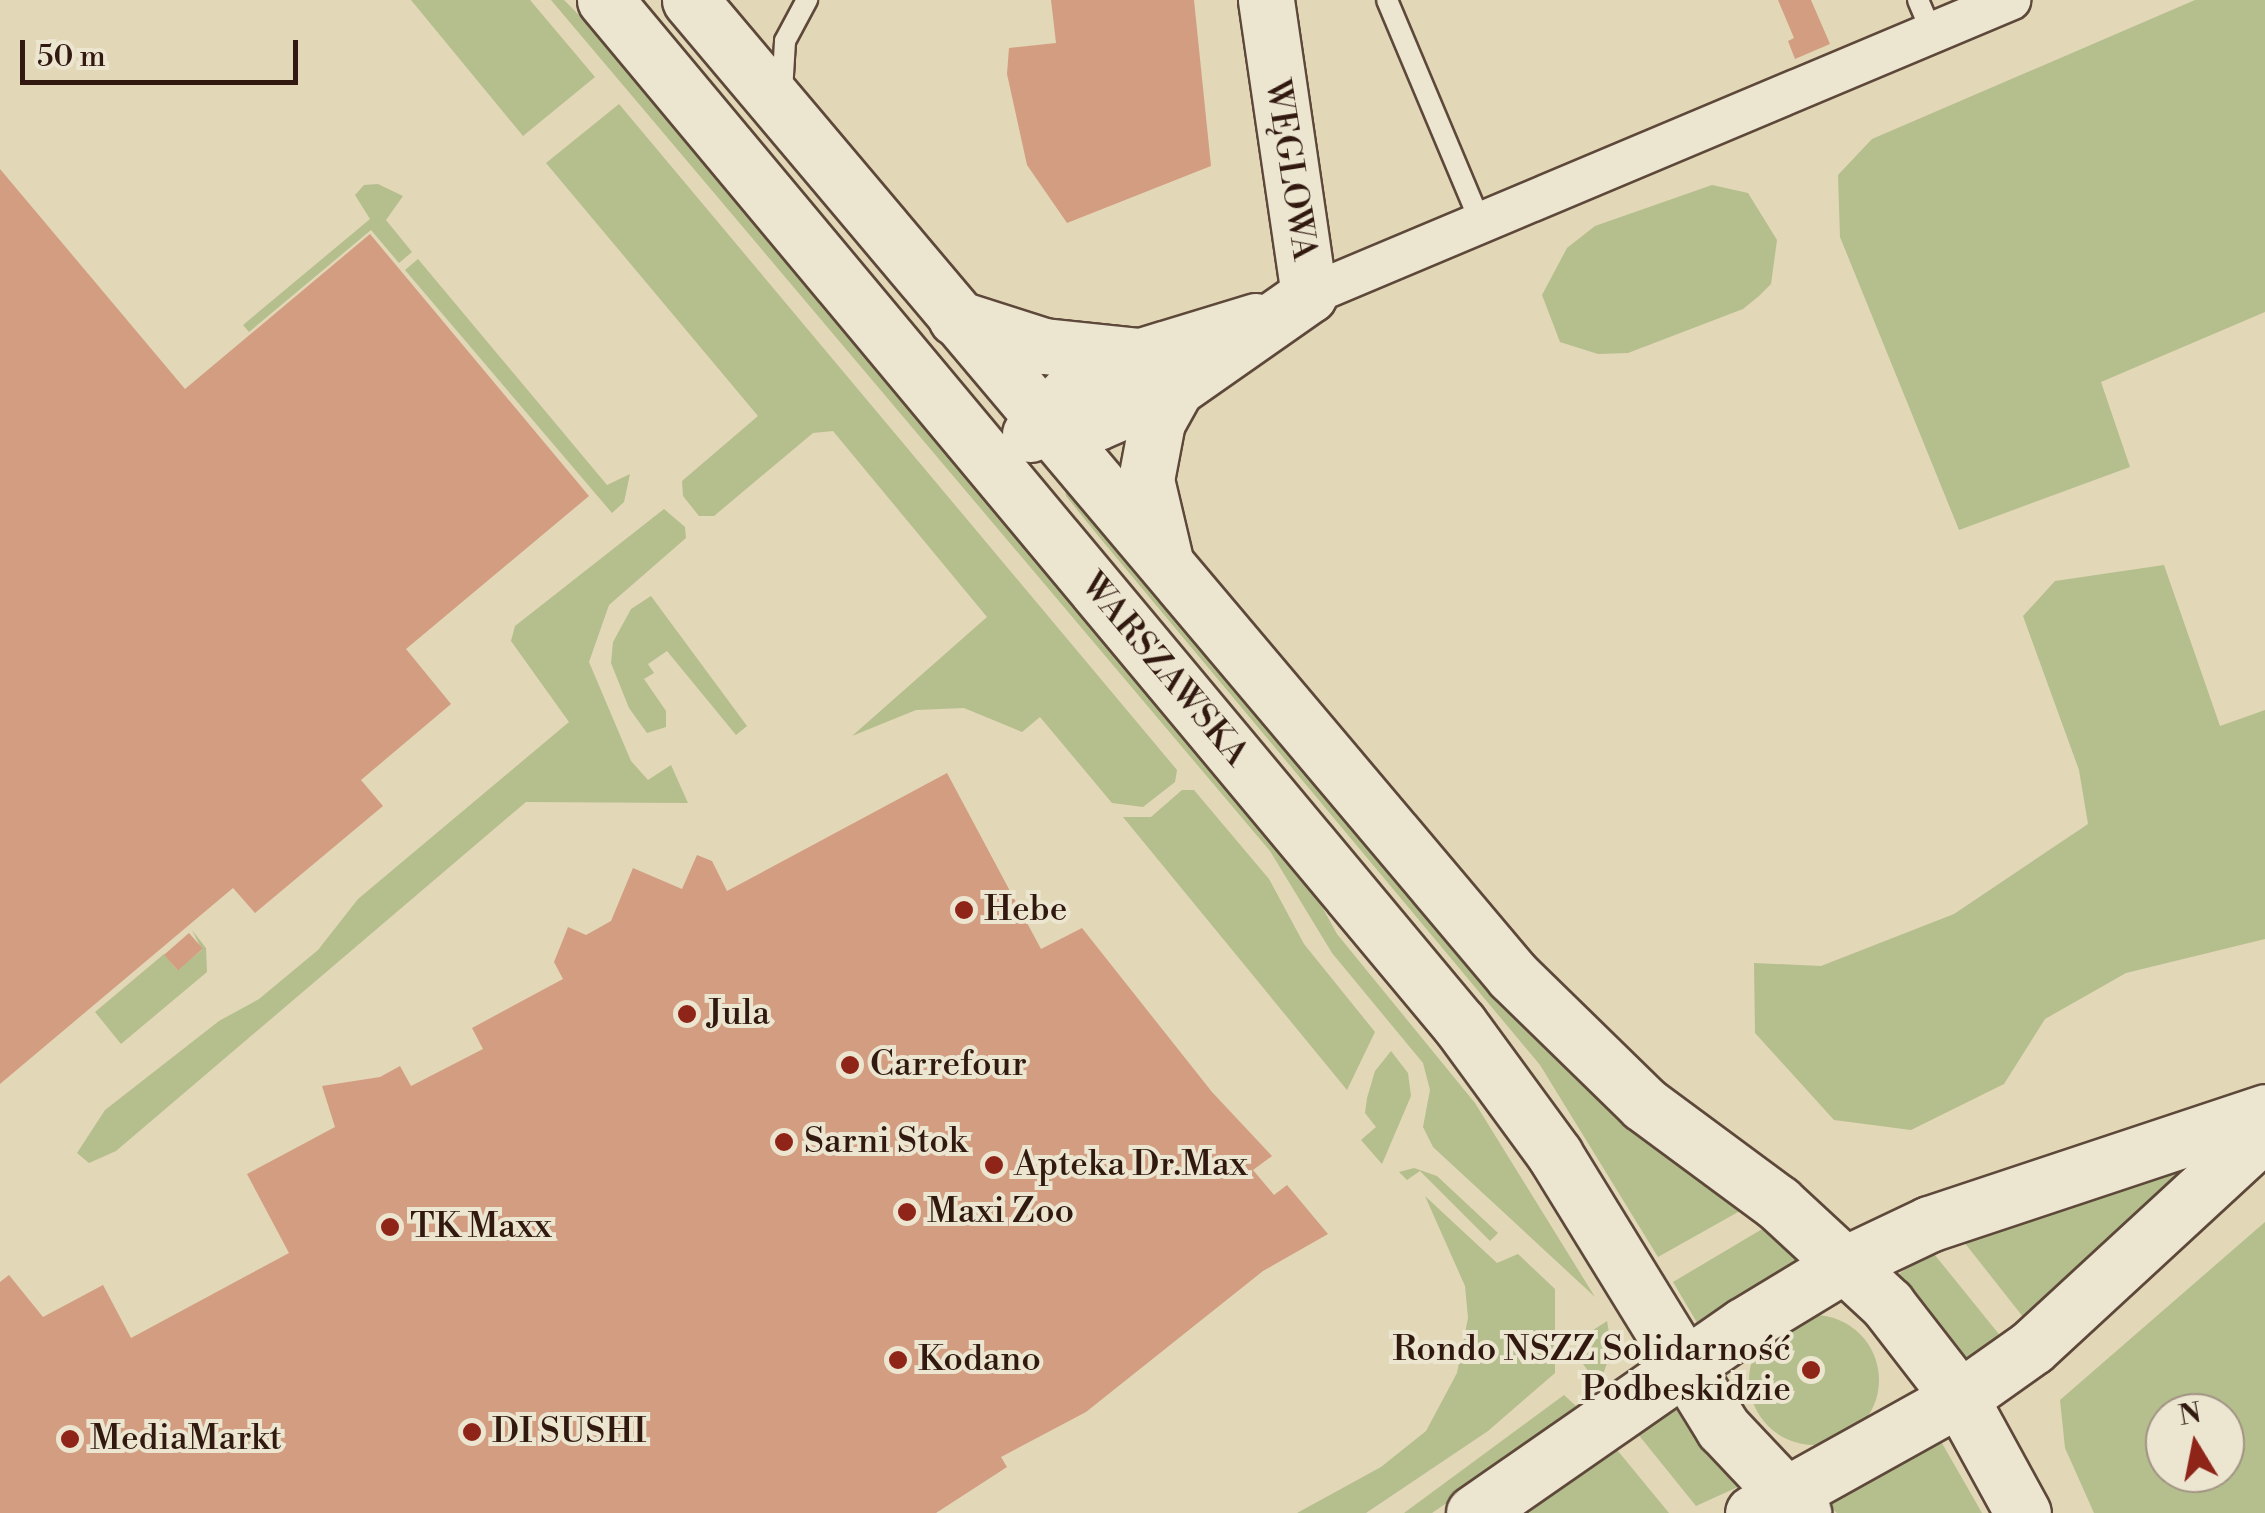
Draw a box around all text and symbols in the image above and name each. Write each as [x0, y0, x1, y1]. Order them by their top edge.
scale bar [25, 20, 302, 82]
text: 50 m [37, 38, 106, 76]
street label: WĘGLOWA [1255, 76, 1325, 264]
street label: WARSZAWSKA [1071, 565, 1257, 775]
place label: Hebe [984, 889, 1067, 931]
marker: Hebe [953, 899, 975, 921]
place label: Jula [707, 993, 770, 1035]
marker: Jula [676, 1003, 698, 1025]
place label: Carrefour [870, 1044, 1027, 1086]
marker: Carrefour [839, 1054, 861, 1076]
place label: Sarni Stok [804, 1121, 967, 1163]
marker: Sarni Stok [773, 1131, 795, 1153]
place label: Apteka Dr.Max [1014, 1144, 1248, 1186]
marker: Apteka Dr.Max [983, 1154, 1005, 1176]
place label: Maxi Zoo [927, 1191, 1074, 1233]
marker: Maxi Zoo [896, 1201, 918, 1223]
place label: TK Maxx [410, 1206, 551, 1248]
marker: TK Maxx [379, 1216, 401, 1238]
place label: Rondo NSZZ Solidarność Podbeskidzie [1392, 1329, 1791, 1411]
place label: Kodano [918, 1339, 1041, 1381]
marker: Kodano [887, 1349, 909, 1371]
marker: Rondo NSZZ Solidarność Podbeskidzie [1800, 1359, 1822, 1381]
north arrow [2145, 1393, 2245, 1493]
text: N [2176, 1396, 2204, 1434]
place label: DI SUSHI [492, 1411, 647, 1453]
place label: MediaMarkt [90, 1418, 282, 1460]
marker: DI SUSHI [461, 1421, 483, 1443]
marker: MediaMarkt [59, 1428, 81, 1450]

